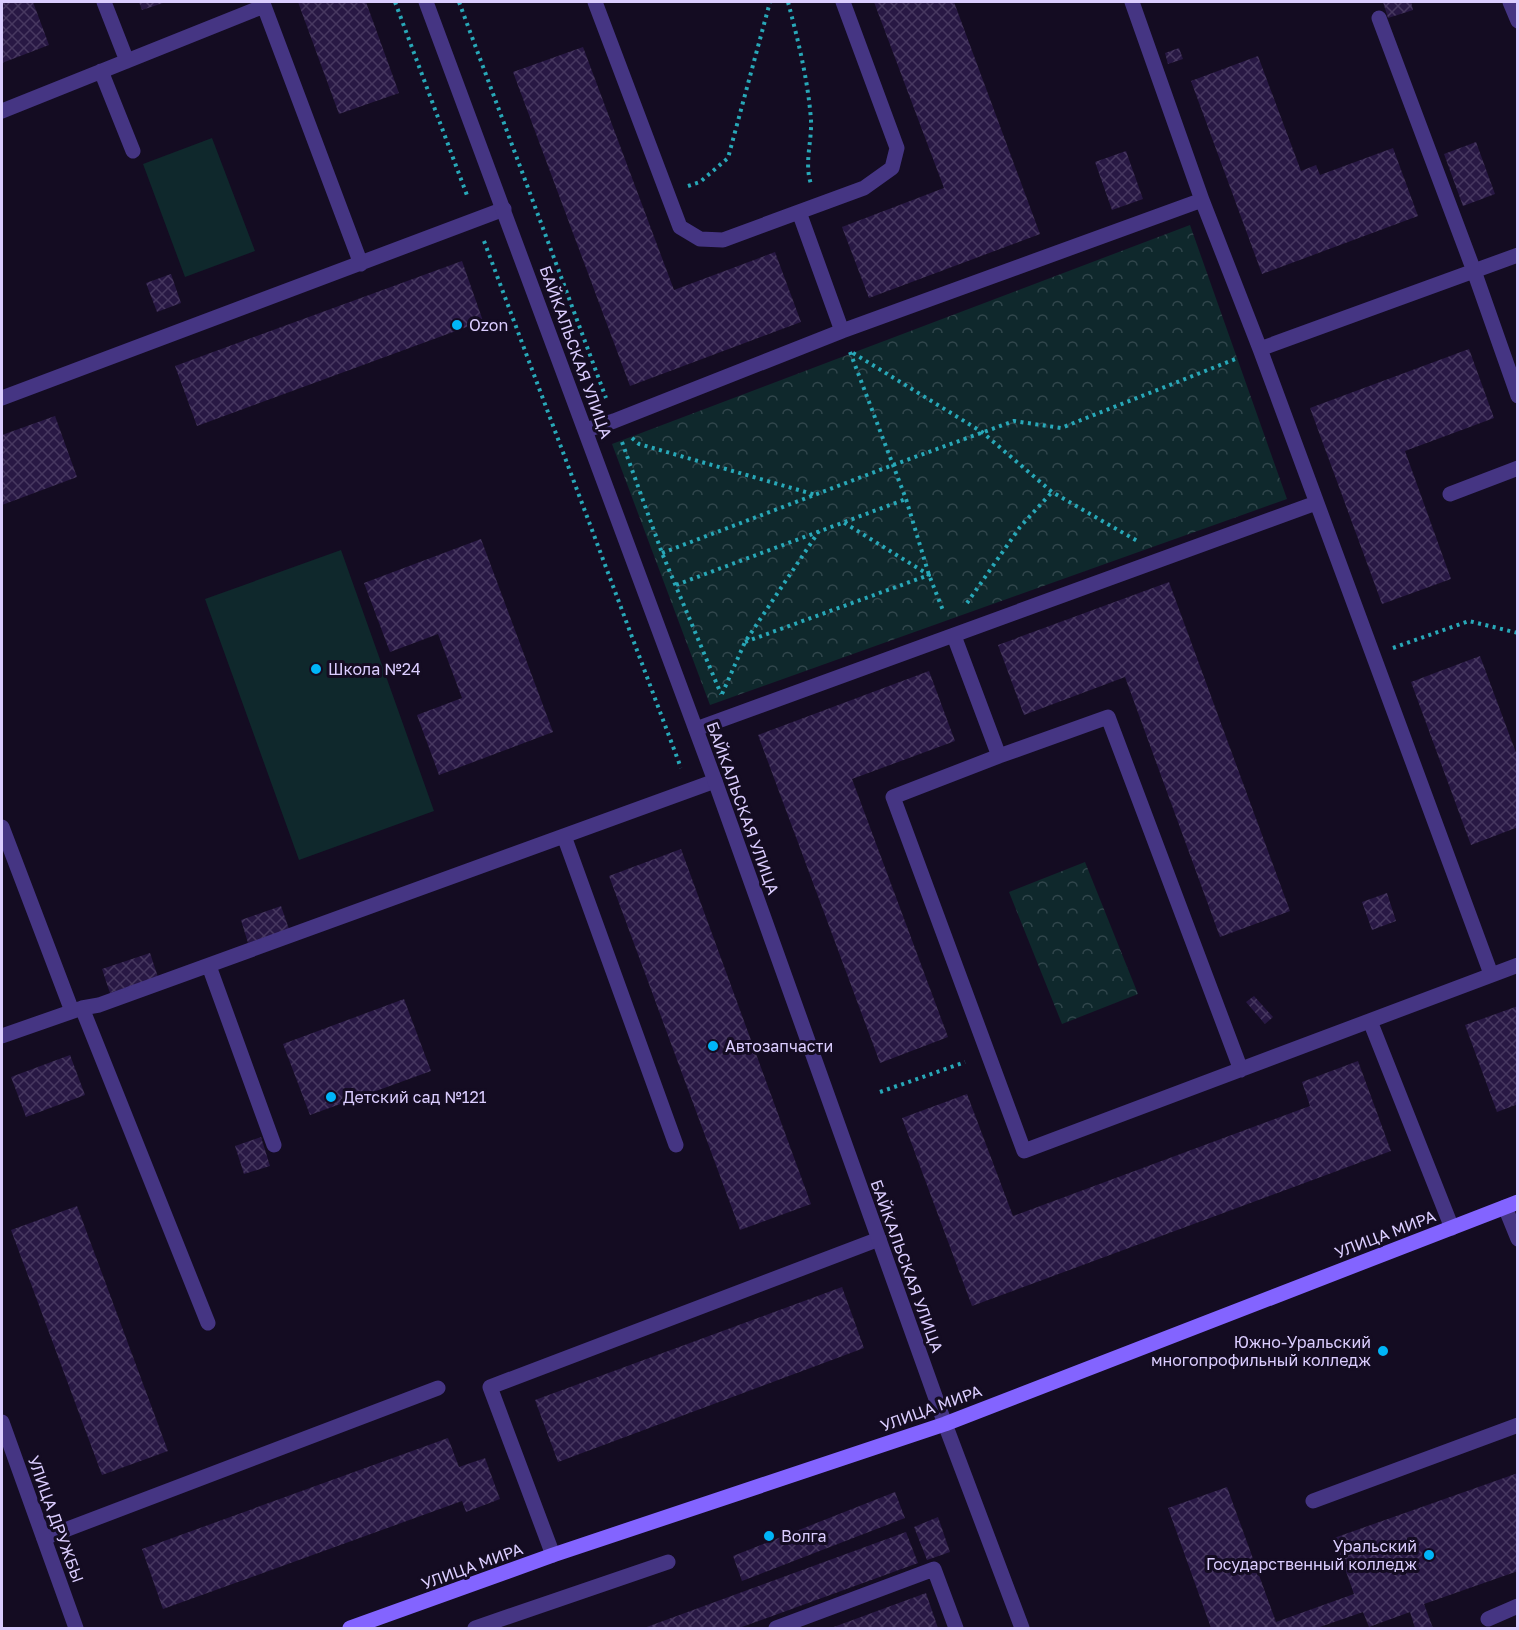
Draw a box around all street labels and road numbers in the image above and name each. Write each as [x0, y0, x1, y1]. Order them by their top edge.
street label: БАЙКАЛЬСКАЯ УЛИЦА [535, 263, 617, 441]
street label: БАЙКАЛЬСКАЯ УЛИЦА [702, 719, 784, 897]
street label: БАЙКАЛЬСКАЯ УЛИЦА [866, 1177, 948, 1355]
street label: УЛИЦА МИРА [1332, 1205, 1439, 1262]
street label: УЛИЦА МИРА [877, 1380, 985, 1436]
street label: УЛИЦА ДРУЖБЫ [24, 1453, 88, 1585]
street label: УЛИЦА МИРА [418, 1538, 526, 1594]

